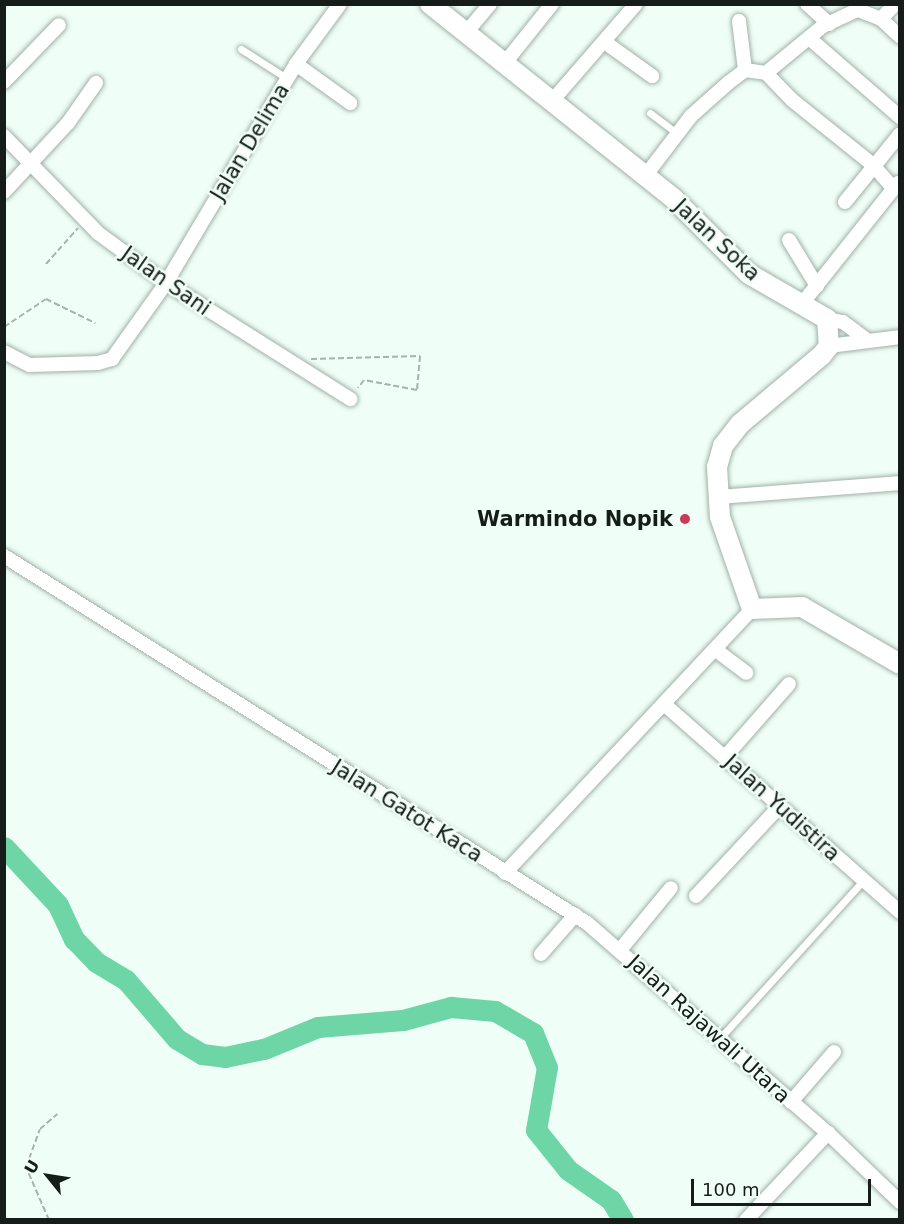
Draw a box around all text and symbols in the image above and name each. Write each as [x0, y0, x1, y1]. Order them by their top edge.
street label: Jalan Delima [205, 79, 295, 205]
street label: Jalan Soka [669, 194, 765, 286]
street label: Jalan Sani [117, 241, 215, 321]
place label: Warmindo Nopik [477, 506, 673, 532]
marker: Warmindo Nopik [678, 512, 692, 526]
street label: Jalan Yudistira [719, 749, 845, 867]
street label: Jalan Gatot Kaca [327, 754, 487, 868]
street label: Jalan Rajawali Utara [623, 949, 795, 1109]
north arrow [18, 1146, 78, 1206]
text: U [21, 1156, 43, 1177]
scale bar [694, 1167, 874, 1205]
text: 100 m [702, 1179, 760, 1200]

